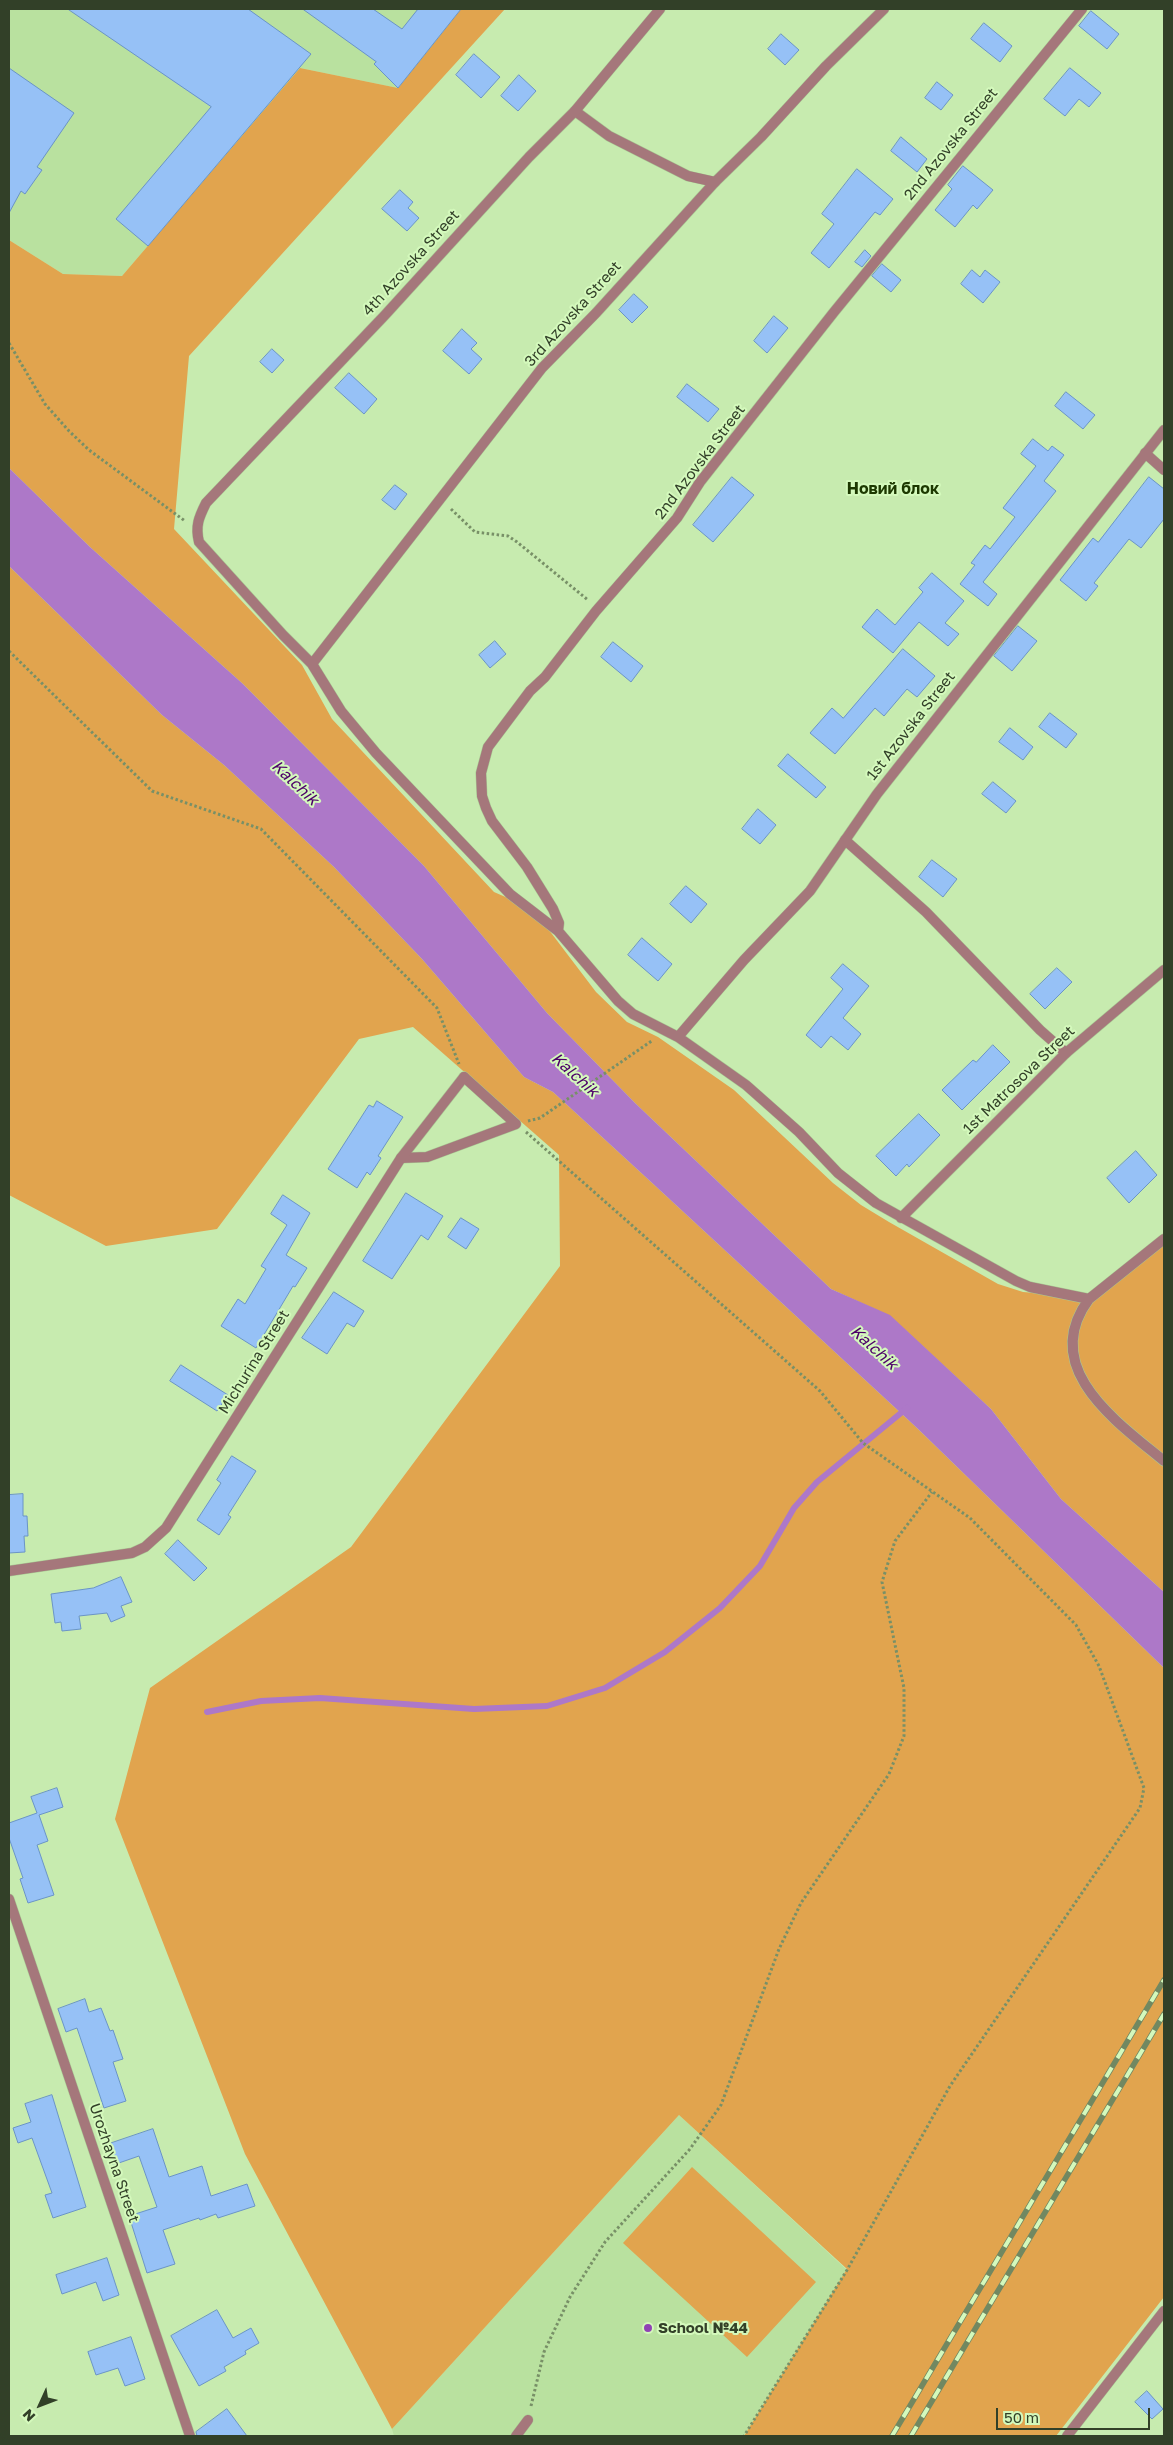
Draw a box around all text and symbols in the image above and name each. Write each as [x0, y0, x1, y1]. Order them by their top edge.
street label: 2nd Azovska Street [900, 84, 1002, 204]
street label: 4th Azovska Street [359, 206, 463, 320]
street label: 3rd Azovska Street [521, 258, 625, 370]
street label: 2nd Azovska Street [651, 401, 749, 523]
district label: Новий блок [847, 479, 939, 499]
street label: 1st Azovska Street [863, 668, 959, 784]
water label: Kalchik [268, 757, 322, 809]
street label: 1st Matrosova Street [959, 1022, 1079, 1138]
water label: Kalchik [547, 1049, 603, 1101]
street label: Michurina Street [215, 1307, 293, 1417]
water label: Kalchik [846, 1322, 902, 1374]
street label: Urozhayna Street [85, 2101, 143, 2225]
place label: School №44 [658, 2319, 748, 2337]
marker: School №44 [642, 2322, 654, 2334]
north arrow [15, 2380, 65, 2430]
scale bar [998, 2398, 1152, 2430]
text: N [19, 2406, 39, 2425]
text: 50 m [1004, 2408, 1039, 2426]

